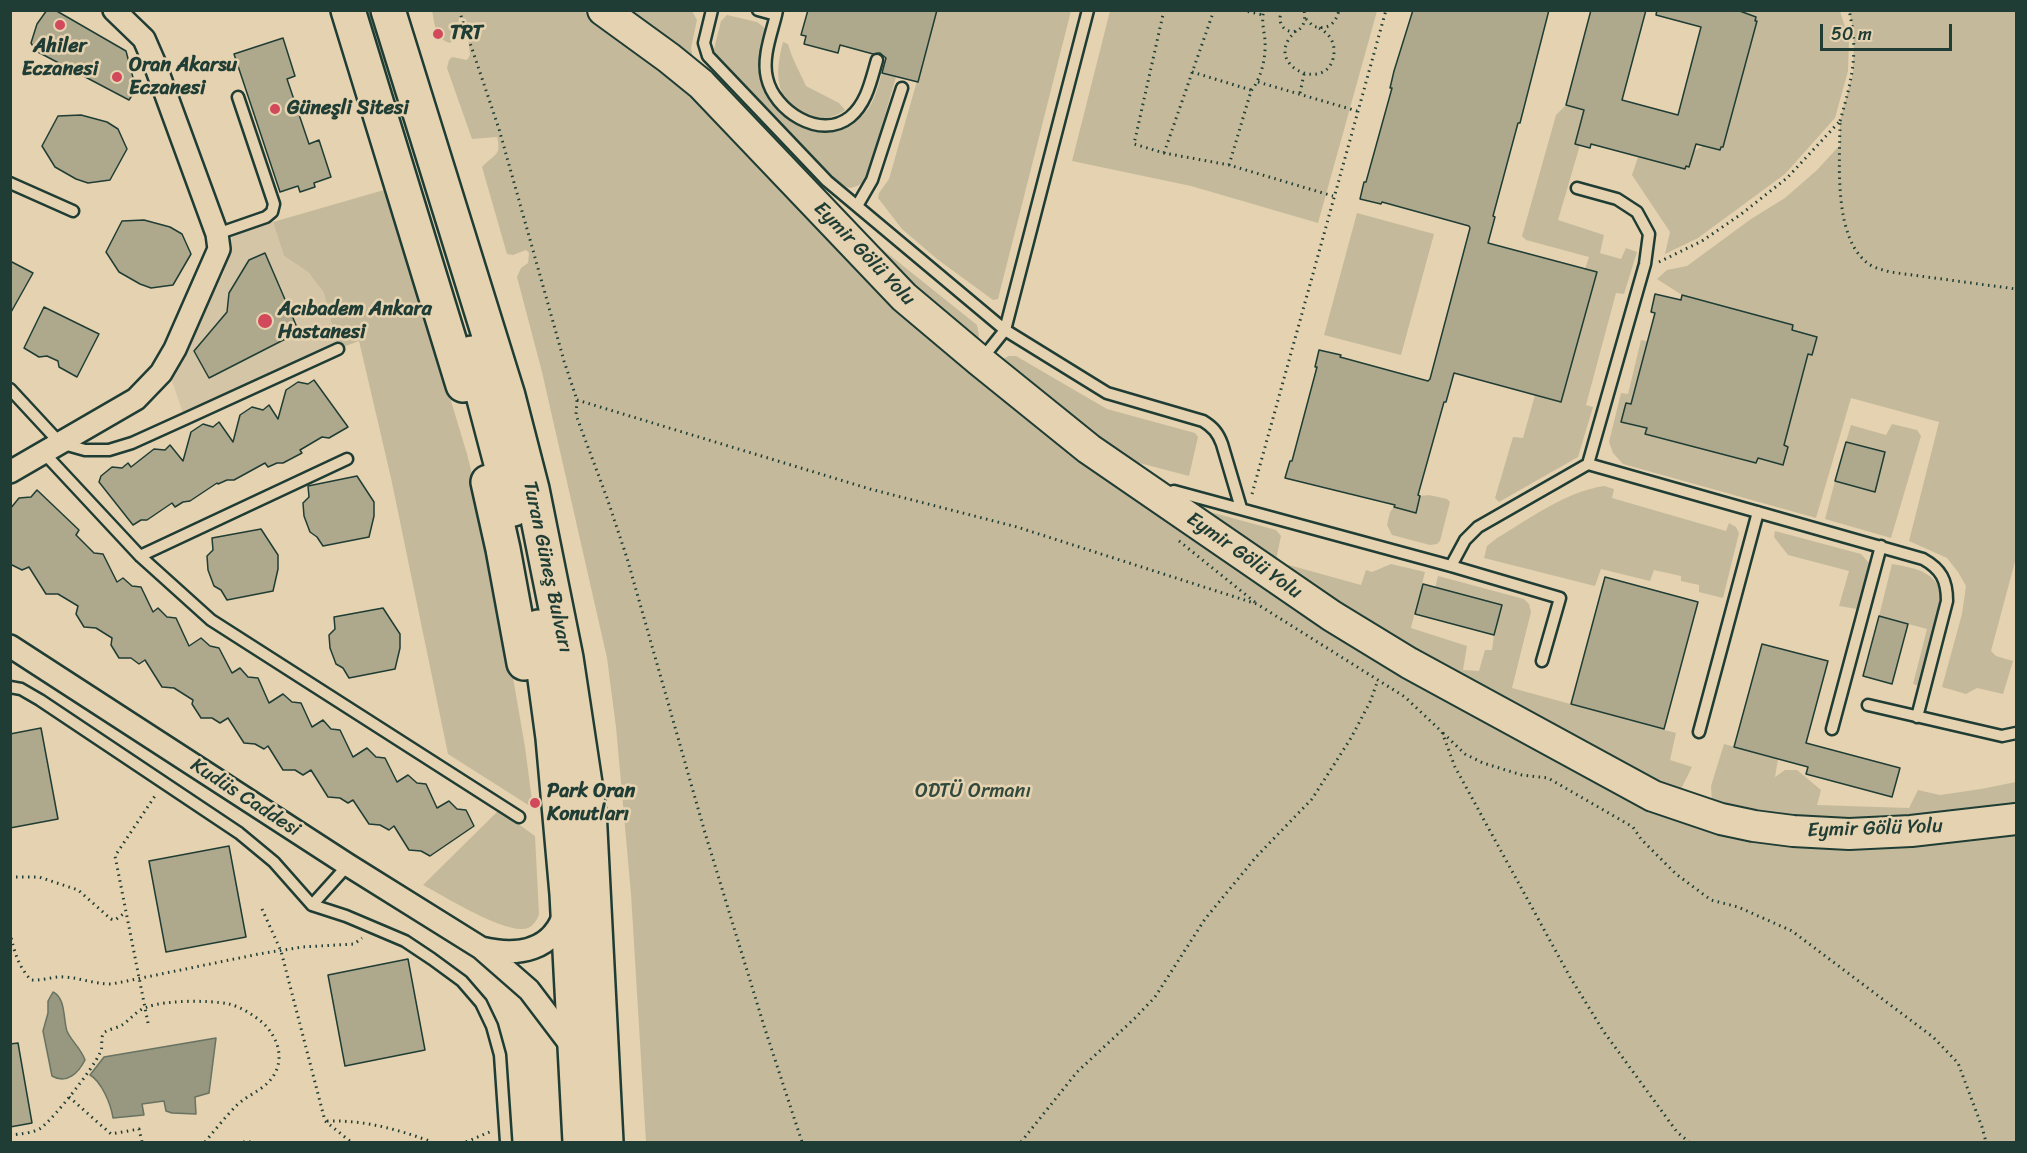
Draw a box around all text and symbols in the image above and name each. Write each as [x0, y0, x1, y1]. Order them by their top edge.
scale bar [1823, 12, 1955, 50]
marker: Ahiler Eczanesi [53, 18, 67, 32]
text: 50 m [1831, 18, 1872, 50]
place label: TRT [450, 22, 483, 46]
marker: TRT [431, 27, 445, 41]
place label: Ahiler Eczanesi [22, 35, 98, 82]
place label: Oran Akarsu Eczanesi [129, 54, 237, 101]
marker: Oran Akarsu Eczanesi [110, 70, 124, 84]
place label: Güneşli Sitesi [287, 97, 409, 121]
marker: Güneşli Sitesi [268, 102, 282, 116]
street label: Eymir Gölü Yolu [808, 197, 920, 311]
place label: Acıbadem Ankara Hastanesi [278, 298, 432, 345]
marker: Acıbadem Ankara Hastanesi [256, 312, 274, 330]
street label: Turan Güneş Bulvarı [517, 479, 577, 655]
street label: Eymir Gölü Yolu [1182, 507, 1306, 605]
street label: Kudüs Caddesi [186, 754, 304, 842]
place label: Park Oran Konutları [547, 780, 635, 827]
park label: ODTÜ Ormanı [915, 780, 1031, 804]
marker: Park Oran Konutları [528, 796, 542, 810]
street label: Eymir Gölü Yolu [1807, 815, 1943, 843]

